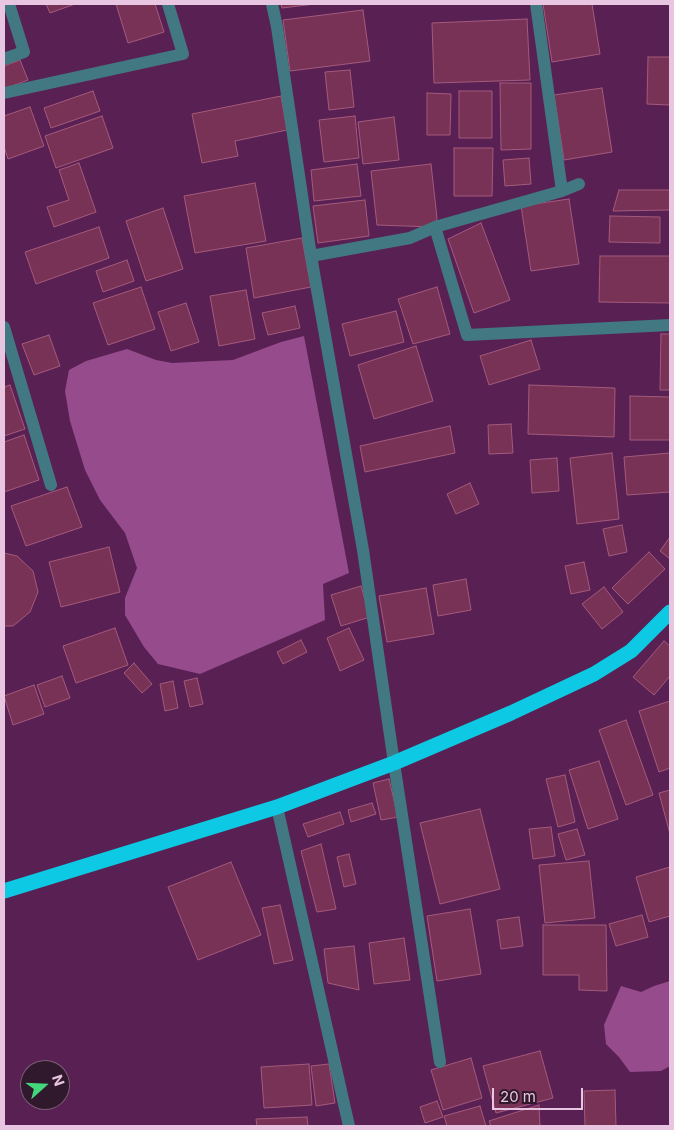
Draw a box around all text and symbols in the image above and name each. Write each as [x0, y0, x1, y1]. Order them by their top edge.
north arrow [20, 1060, 70, 1110]
text: N [49, 1072, 68, 1088]
scale bar [494, 1078, 585, 1110]
text: 20 m [500, 1087, 536, 1106]

